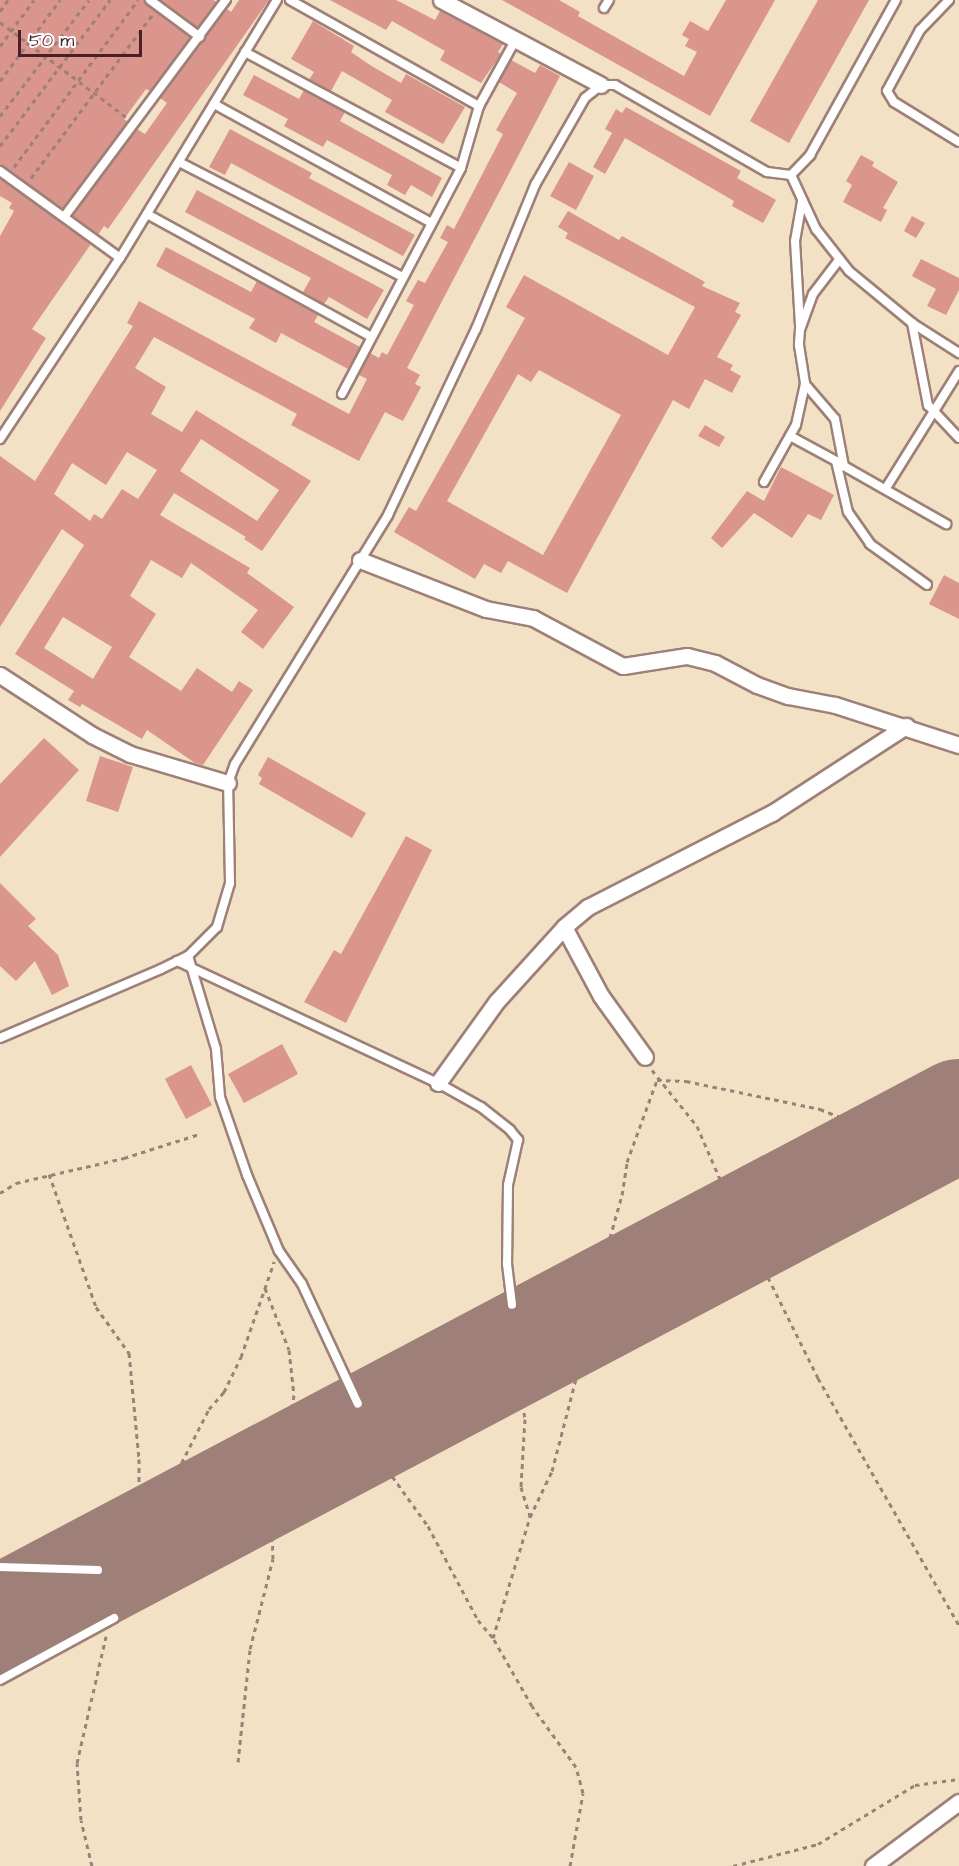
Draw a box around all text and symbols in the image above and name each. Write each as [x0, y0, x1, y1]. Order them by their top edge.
scale bar [21, 18, 146, 56]
text: 50 m [29, 28, 74, 53]

